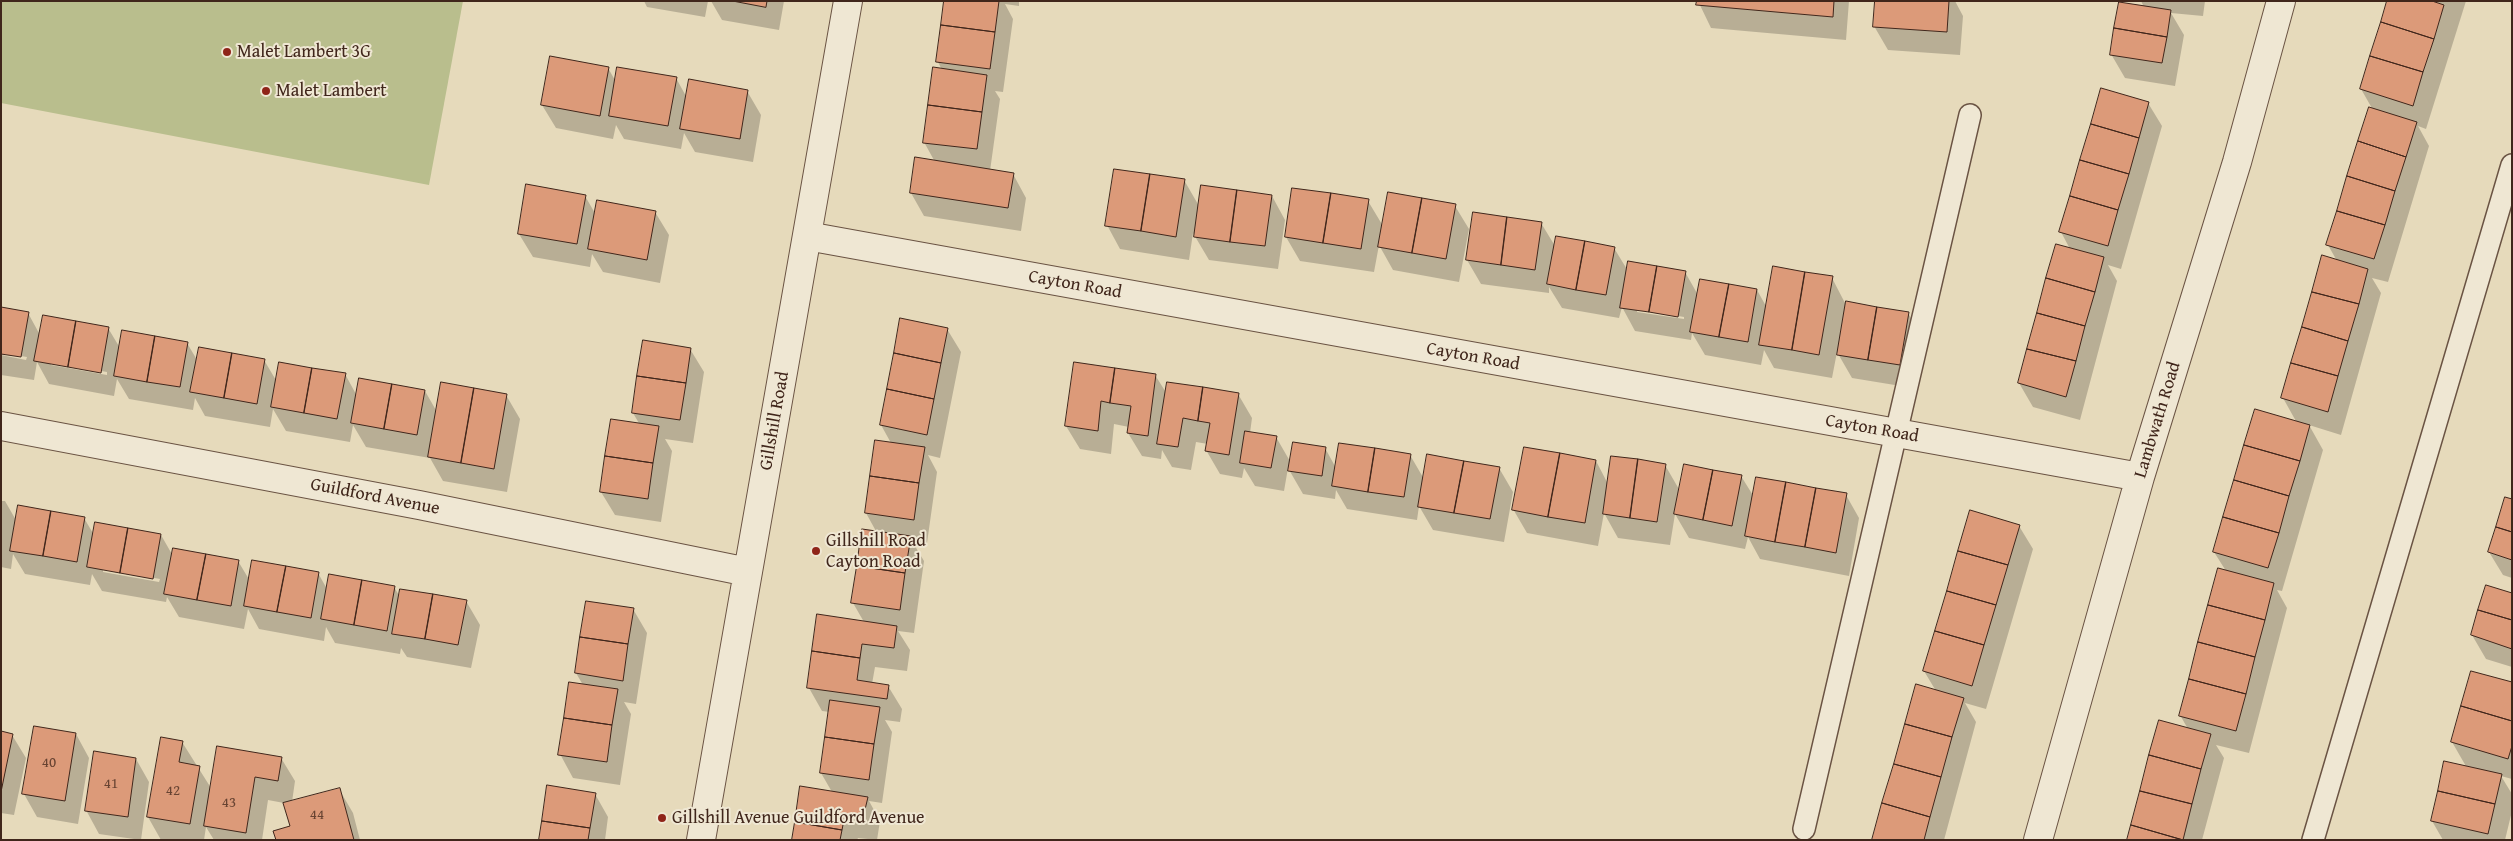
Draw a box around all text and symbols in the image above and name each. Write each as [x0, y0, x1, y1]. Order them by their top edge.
place label: Malet Lambert 3G [237, 41, 371, 63]
marker: Malet Lambert 3G [221, 46, 233, 58]
place label: Malet Lambert [276, 80, 387, 102]
marker: Malet Lambert [260, 85, 272, 97]
street label: Cayton Road [1027, 266, 1123, 304]
street label: Cayton Road [1425, 338, 1521, 376]
street label: Lambwath Road [2130, 359, 2186, 481]
street label: Gillshill Road [756, 370, 794, 472]
street label: Cayton Road [1824, 410, 1920, 448]
street label: Guildford Avenue [309, 474, 441, 520]
place label: Gillshill Road Cayton Road [826, 530, 926, 572]
marker: Gillshill Road Cayton Road [810, 545, 822, 557]
house number: 40 [42, 754, 56, 772]
house number: 41 [104, 775, 118, 793]
house number: 42 [166, 782, 180, 800]
house number: 43 [222, 794, 236, 812]
house number: 44 [310, 806, 324, 824]
place label: Gillshill Avenue Guildford Avenue [672, 807, 925, 829]
marker: Gillshill Avenue Guildford Avenue [656, 812, 668, 824]

